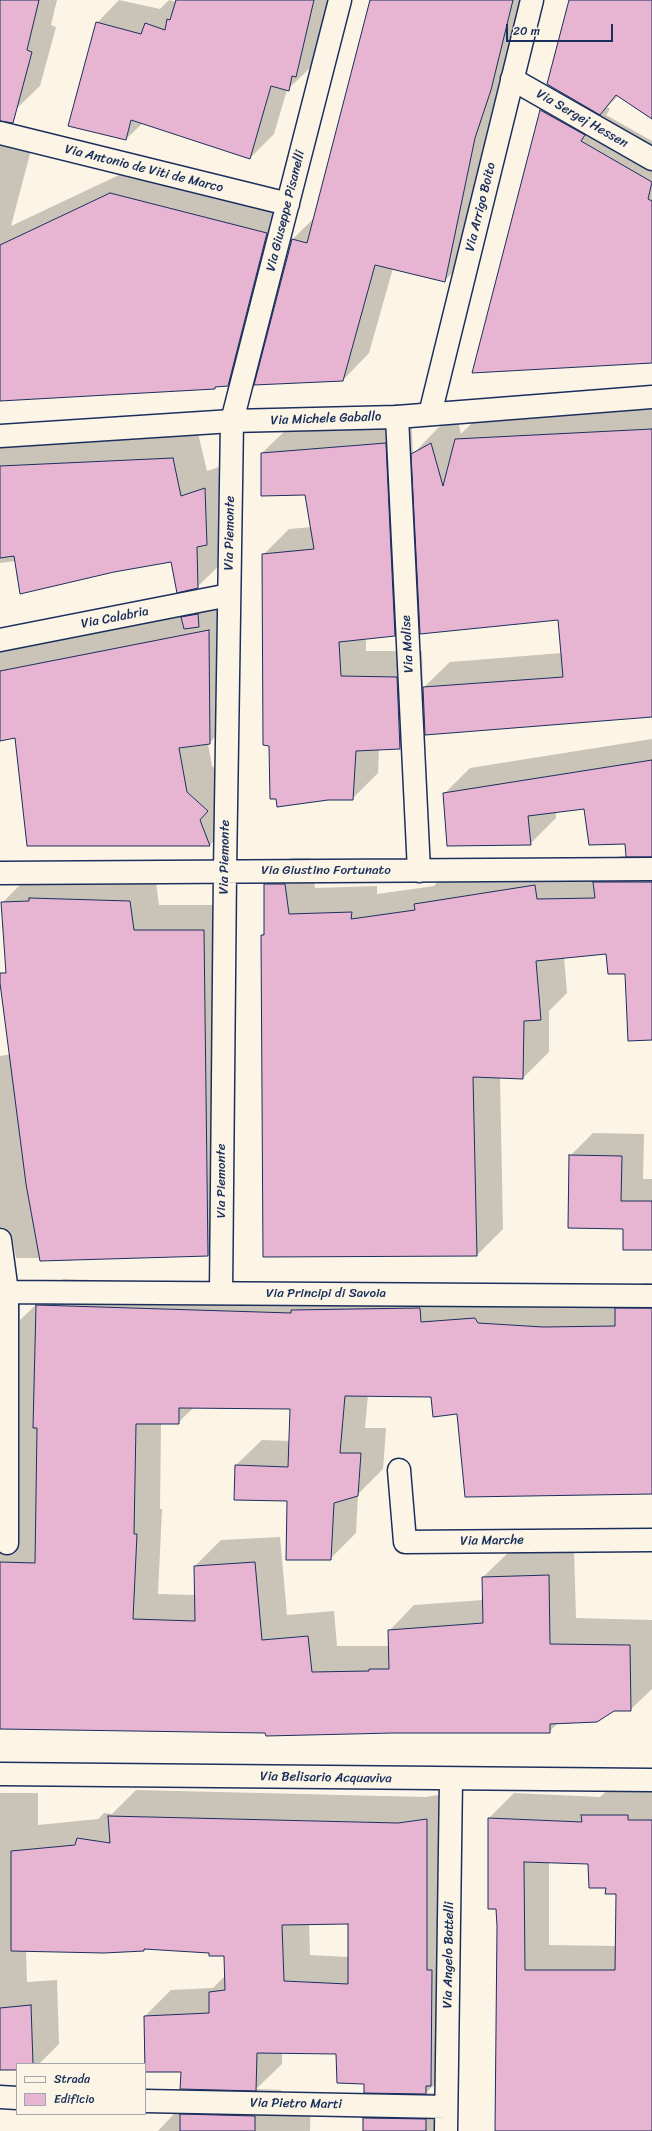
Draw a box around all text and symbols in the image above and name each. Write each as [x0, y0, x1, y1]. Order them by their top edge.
scale bar [508, 16, 615, 42]
text: 20 m [513, 20, 540, 42]
street label: Via Sergej Hessen [533, 86, 631, 152]
street label: Via Antonio de Viti de Marco [63, 142, 225, 196]
street label: Via Giuseppe Pisanelli [263, 149, 309, 273]
street label: Via Arrigo Boito [462, 161, 500, 253]
street label: Via Michele Gaballo [270, 409, 382, 429]
street label: Via Piemonte [222, 496, 238, 570]
street label: Via Calabria [80, 604, 150, 632]
street label: Via Molise [399, 615, 417, 673]
street label: Via Piemonte [217, 820, 233, 894]
street label: Via Giustino Fortunato [261, 863, 391, 879]
street label: Via Piemonte [214, 1144, 230, 1218]
street label: Via Principi di Savoia [266, 1286, 386, 1302]
street label: Via Marche [460, 1533, 524, 1549]
street label: Via Belisario Acquaviva [260, 1769, 392, 1787]
street label: Via Angelo Battelli [440, 1901, 458, 2009]
legend [16, 2063, 146, 2115]
text: Strada [54, 2068, 90, 2090]
text: Edificio [54, 2088, 94, 2110]
street label: Via Pietro Marti [250, 2095, 342, 2113]

